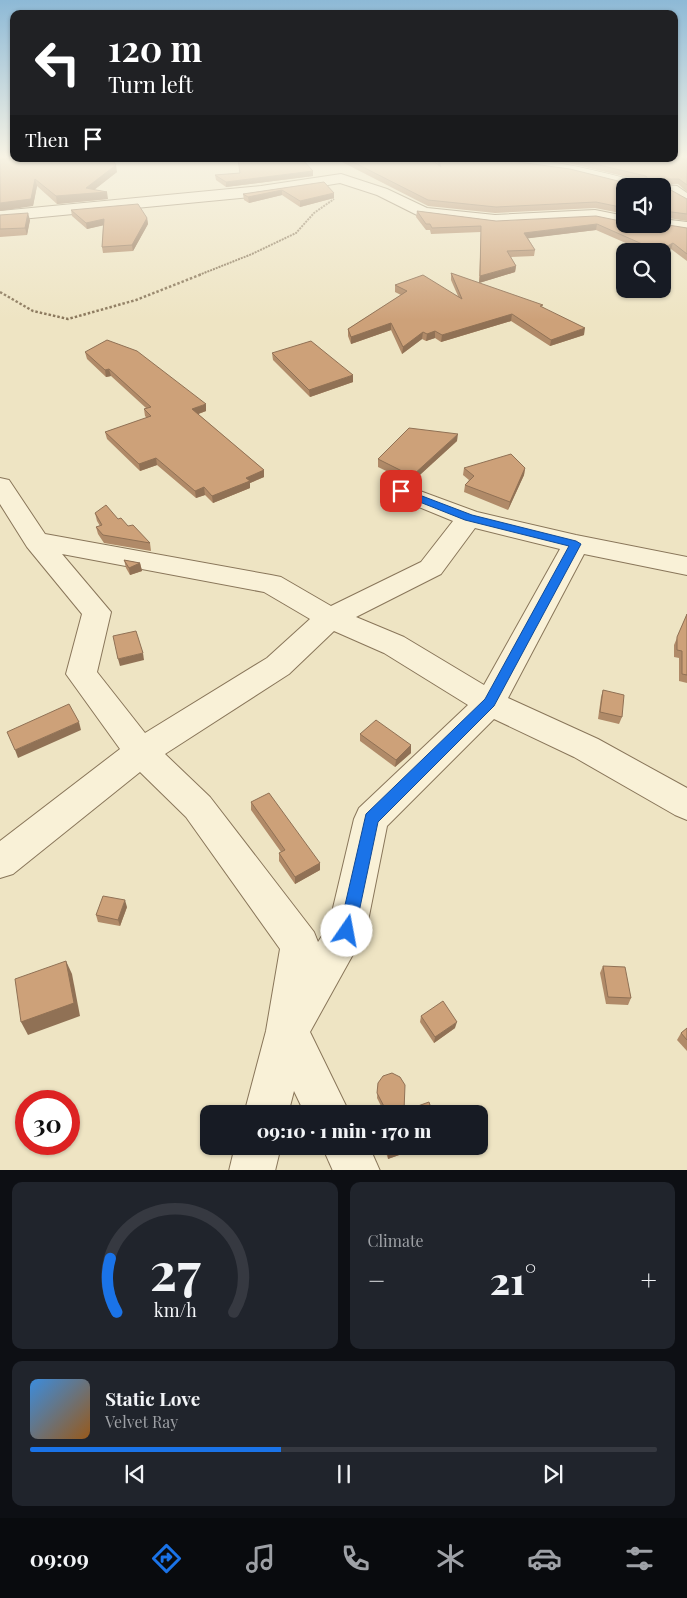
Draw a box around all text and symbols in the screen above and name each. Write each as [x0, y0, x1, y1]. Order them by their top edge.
text: 120 m [108, 24, 202, 71]
icon: left [25, 30, 90, 95]
text: Turn left [108, 69, 193, 99]
icon: arrive [79, 125, 107, 153]
text: Then [25, 126, 69, 152]
map controls [616, 178, 671, 298]
button: sound [616, 178, 671, 233]
button: search [616, 243, 671, 298]
pin [380, 470, 422, 512]
icon: arrive [387, 477, 415, 505]
position arrow [320, 904, 372, 956]
speed limit sign: 30 [15, 1090, 80, 1155]
text: 09:10 · 1 min · 170 m [257, 1117, 431, 1143]
text: Climate [368, 1230, 424, 1251]
text: 27 [149, 1235, 201, 1304]
text: 21° [490, 1254, 536, 1305]
text: − [368, 1261, 386, 1298]
text: + [641, 1261, 657, 1298]
text: km/h [153, 1298, 197, 1321]
text: Static Love [105, 1385, 200, 1411]
text: Velvet Ray [105, 1411, 178, 1432]
icon: previous [121, 1460, 149, 1488]
icon: pause [330, 1460, 358, 1488]
icon: next [539, 1460, 567, 1488]
icon: directions [149, 1541, 184, 1576]
icon: music [243, 1541, 278, 1576]
icon: phone [338, 1541, 373, 1576]
icon: climate [433, 1541, 468, 1576]
icon: car [527, 1541, 562, 1576]
icon: filters [622, 1541, 657, 1576]
text: 09:09 [30, 1543, 89, 1573]

